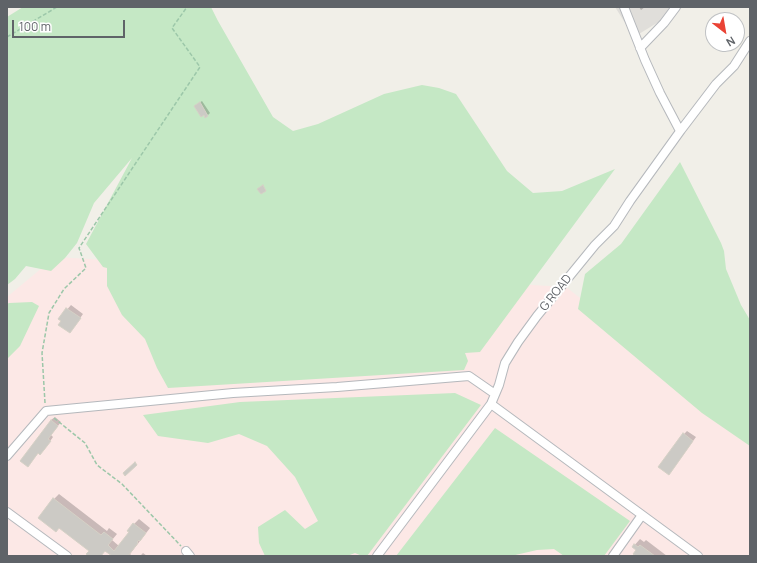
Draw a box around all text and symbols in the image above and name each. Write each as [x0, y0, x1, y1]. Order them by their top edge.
scale bar [14, 12, 127, 38]
north arrow [705, 12, 745, 52]
text: 100 m [19, 18, 51, 35]
text: N [724, 33, 738, 50]
street label: G ROAD [537, 272, 575, 314]

